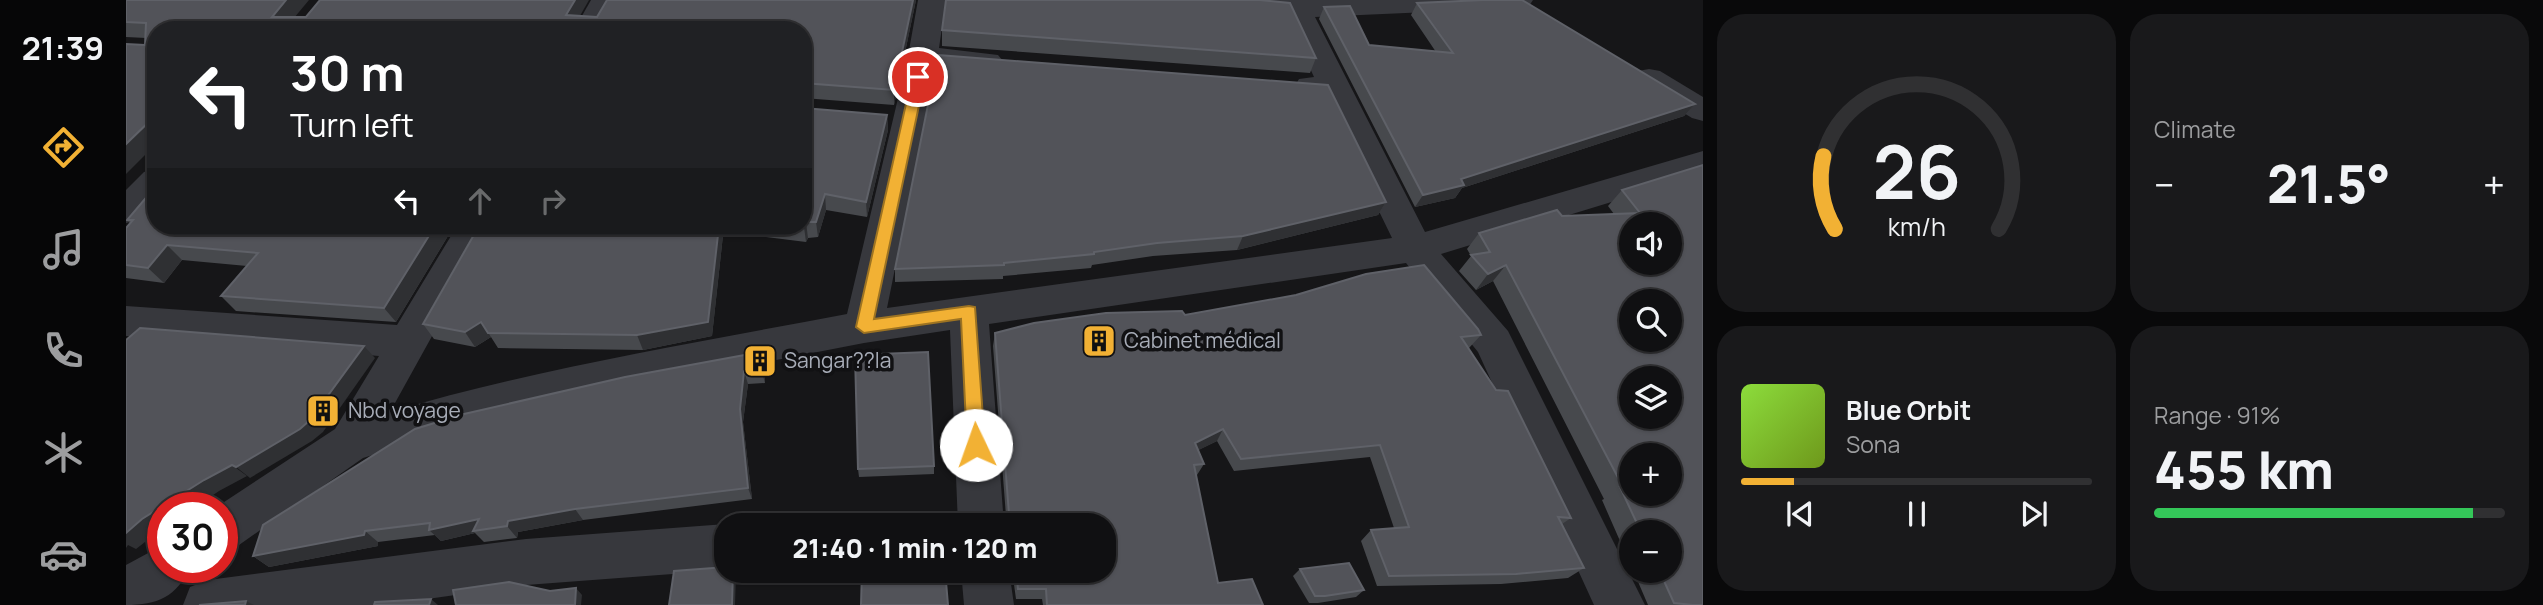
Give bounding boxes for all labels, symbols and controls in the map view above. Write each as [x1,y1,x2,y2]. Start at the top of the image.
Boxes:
text: 21:39 [22,26,104,70]
text: 30 m [290,39,405,106]
pin [888,47,948,107]
icon: left [175,49,266,140]
icon: arrive [899,58,937,96]
text: Turn left [290,103,414,147]
text: Climate [2154,113,2236,145]
text: 26 [1872,121,1961,221]
icon: directions [39,123,88,172]
text: 21.5° [2267,148,2391,219]
text: − [2154,158,2175,210]
text: + [2483,158,2505,210]
icon: left [388,182,426,220]
icon: ahead [461,182,499,220]
icon: right [534,182,572,220]
text: km/h [1887,209,1946,244]
map controls [1619,212,1682,583]
button: sound [1619,212,1682,275]
icon: music [39,225,88,274]
button: search [1619,289,1682,352]
building icon: Cabinet médical [1080,322,1118,360]
icon: phone [39,326,88,375]
place label: Cabinet médical [1124,326,1281,354]
building icon: Sangar??la [741,342,779,380]
place label: Sangar??la [784,346,891,374]
button: layers [1619,366,1682,429]
building icon: Nbd voyage [304,392,342,430]
text: Blue Orbit [1846,392,1971,428]
place label: Nbd voyage [348,396,461,424]
text: Range · 91% [2154,399,2280,431]
position arrow [939,408,1013,482]
icon: climate [39,428,88,477]
text: Sona [1846,428,1900,460]
text: 455 km [2154,434,2334,505]
button: + [1619,443,1682,506]
speed limit sign: 30 [147,492,238,583]
icon: previous [1781,495,1819,533]
icon: pause [1898,495,1936,533]
icon: next [2015,495,2053,533]
button: − [1619,520,1682,583]
icon: car [39,530,88,579]
text: 21:40 · 1 min · 120 m [793,530,1037,566]

